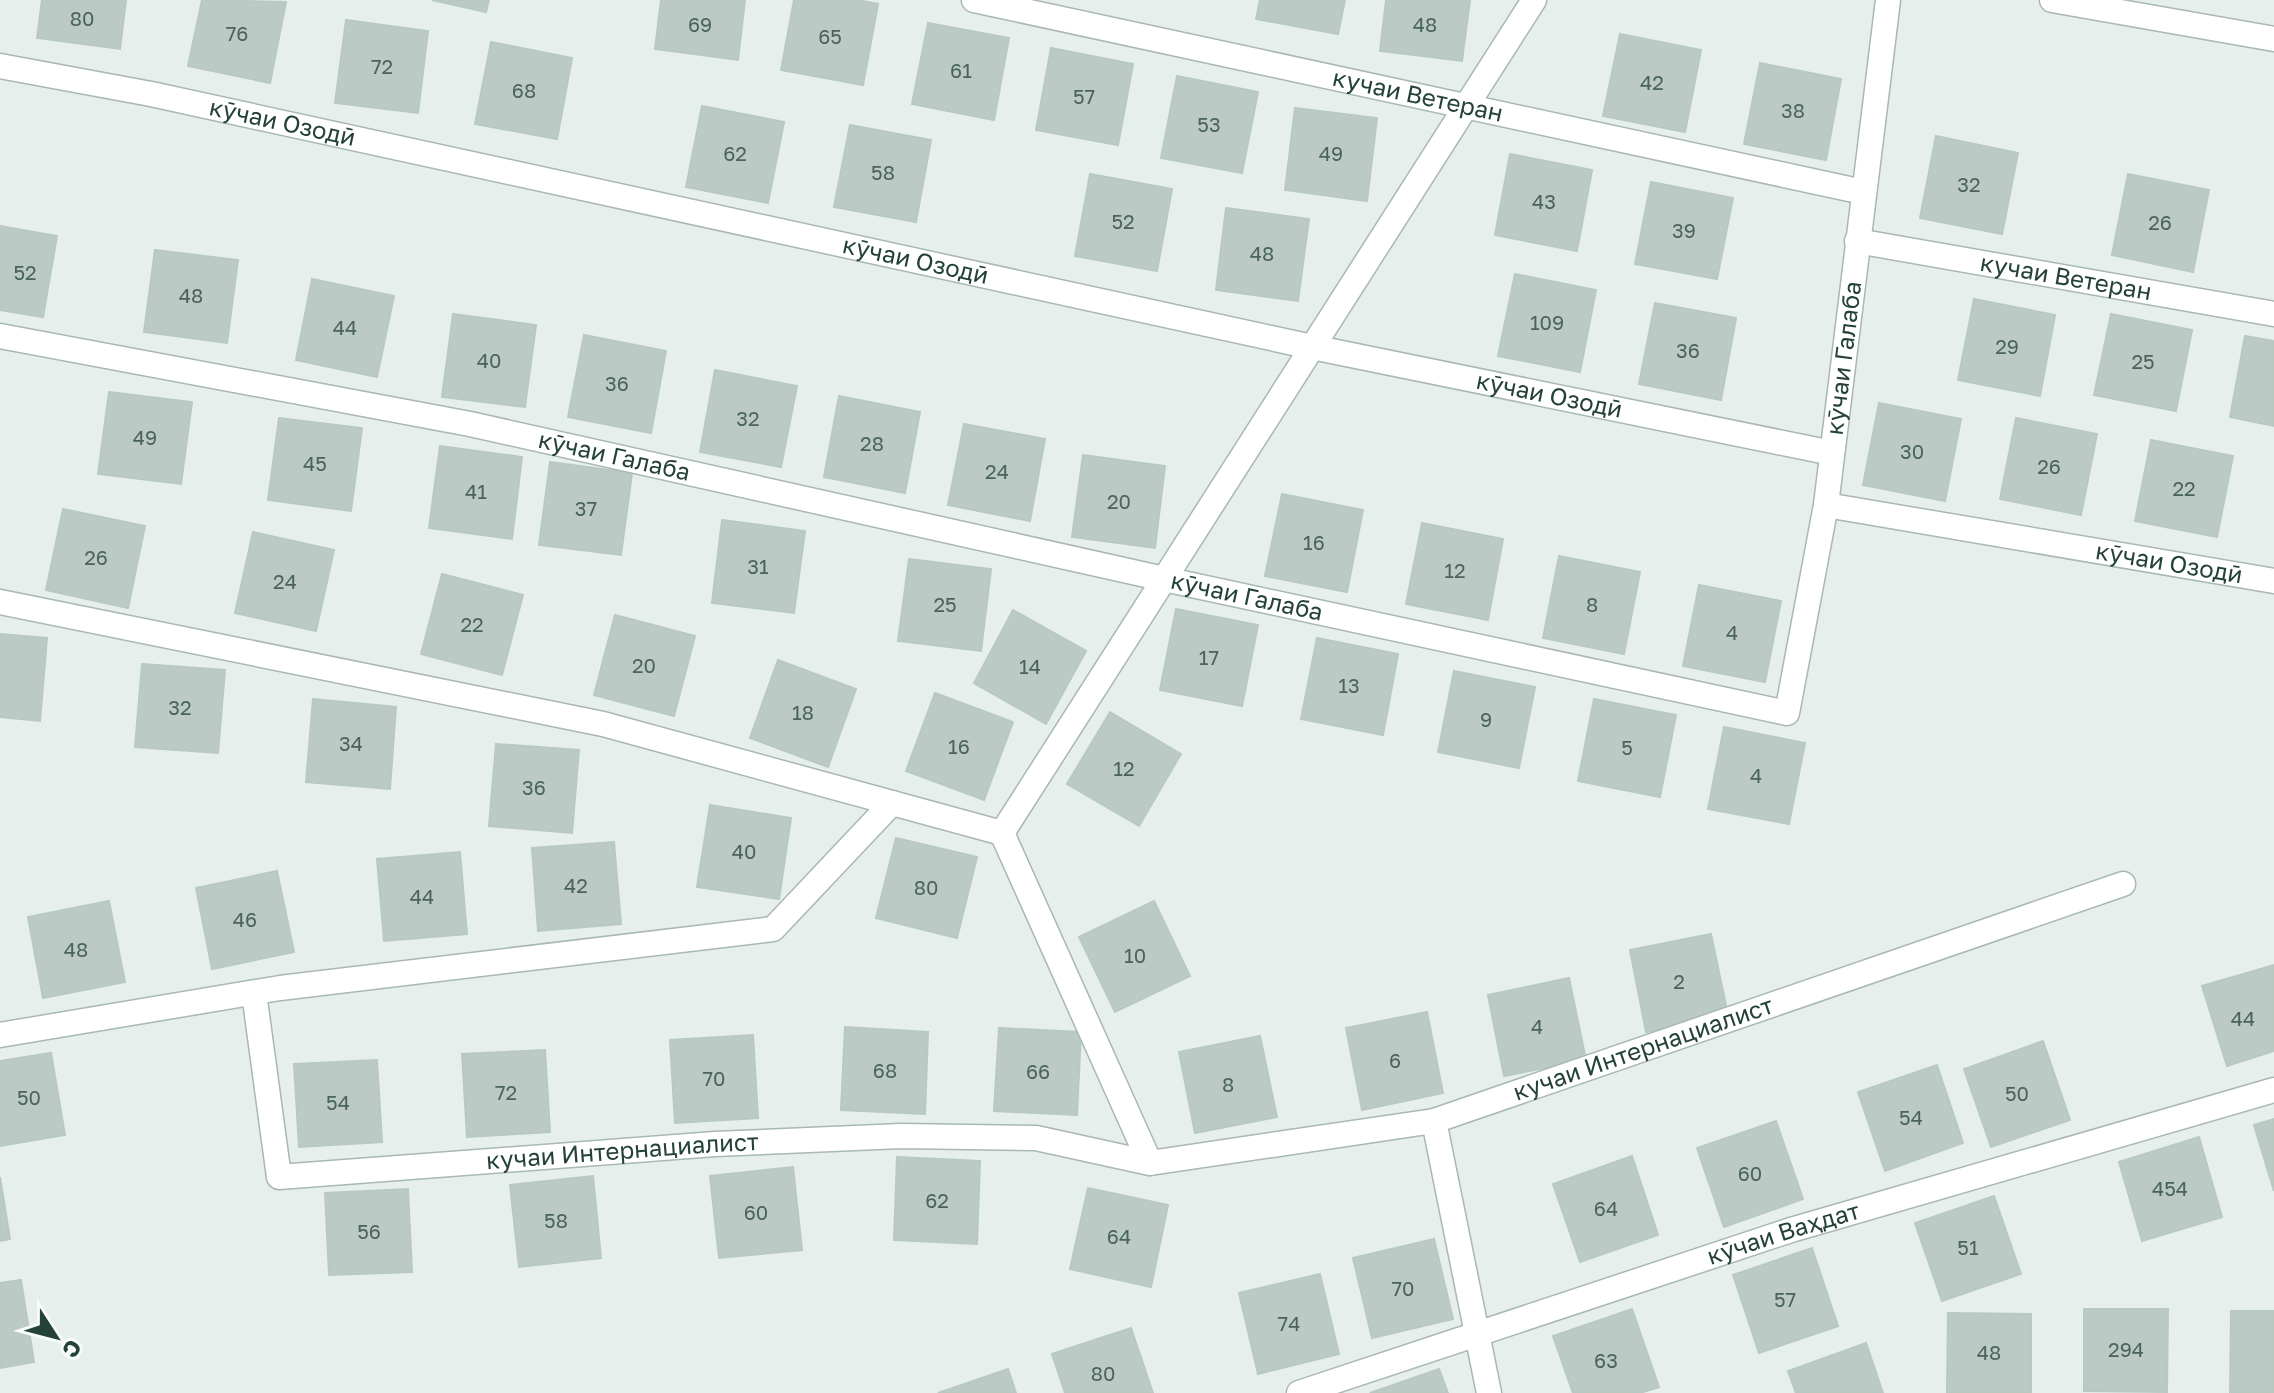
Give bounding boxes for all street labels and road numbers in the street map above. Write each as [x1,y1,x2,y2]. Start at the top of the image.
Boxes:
street label: кучаи Ветеран [1330,62,1506,127]
street label: кӯчаи Озодӣ [207,91,358,151]
street label: кӯчаи Озодӣ [840,229,991,289]
street label: кучаи Ветеран [1978,247,2154,305]
street label: кӯчаи Галаба [1819,279,1866,437]
street label: кӯчаи Озодӣ [1474,365,1625,423]
street label: кӯчаи Галаба [536,424,693,486]
street label: кӯчаи Озодӣ [2094,535,2245,588]
street label: кӯчаи Галаба [1168,565,1326,626]
street label: кучаи Интернациалист [1509,989,1777,1106]
street label: кучаи Интернациалист [485,1126,759,1174]
street label: кӯчаи Ваҳдат [1703,1195,1863,1270]

